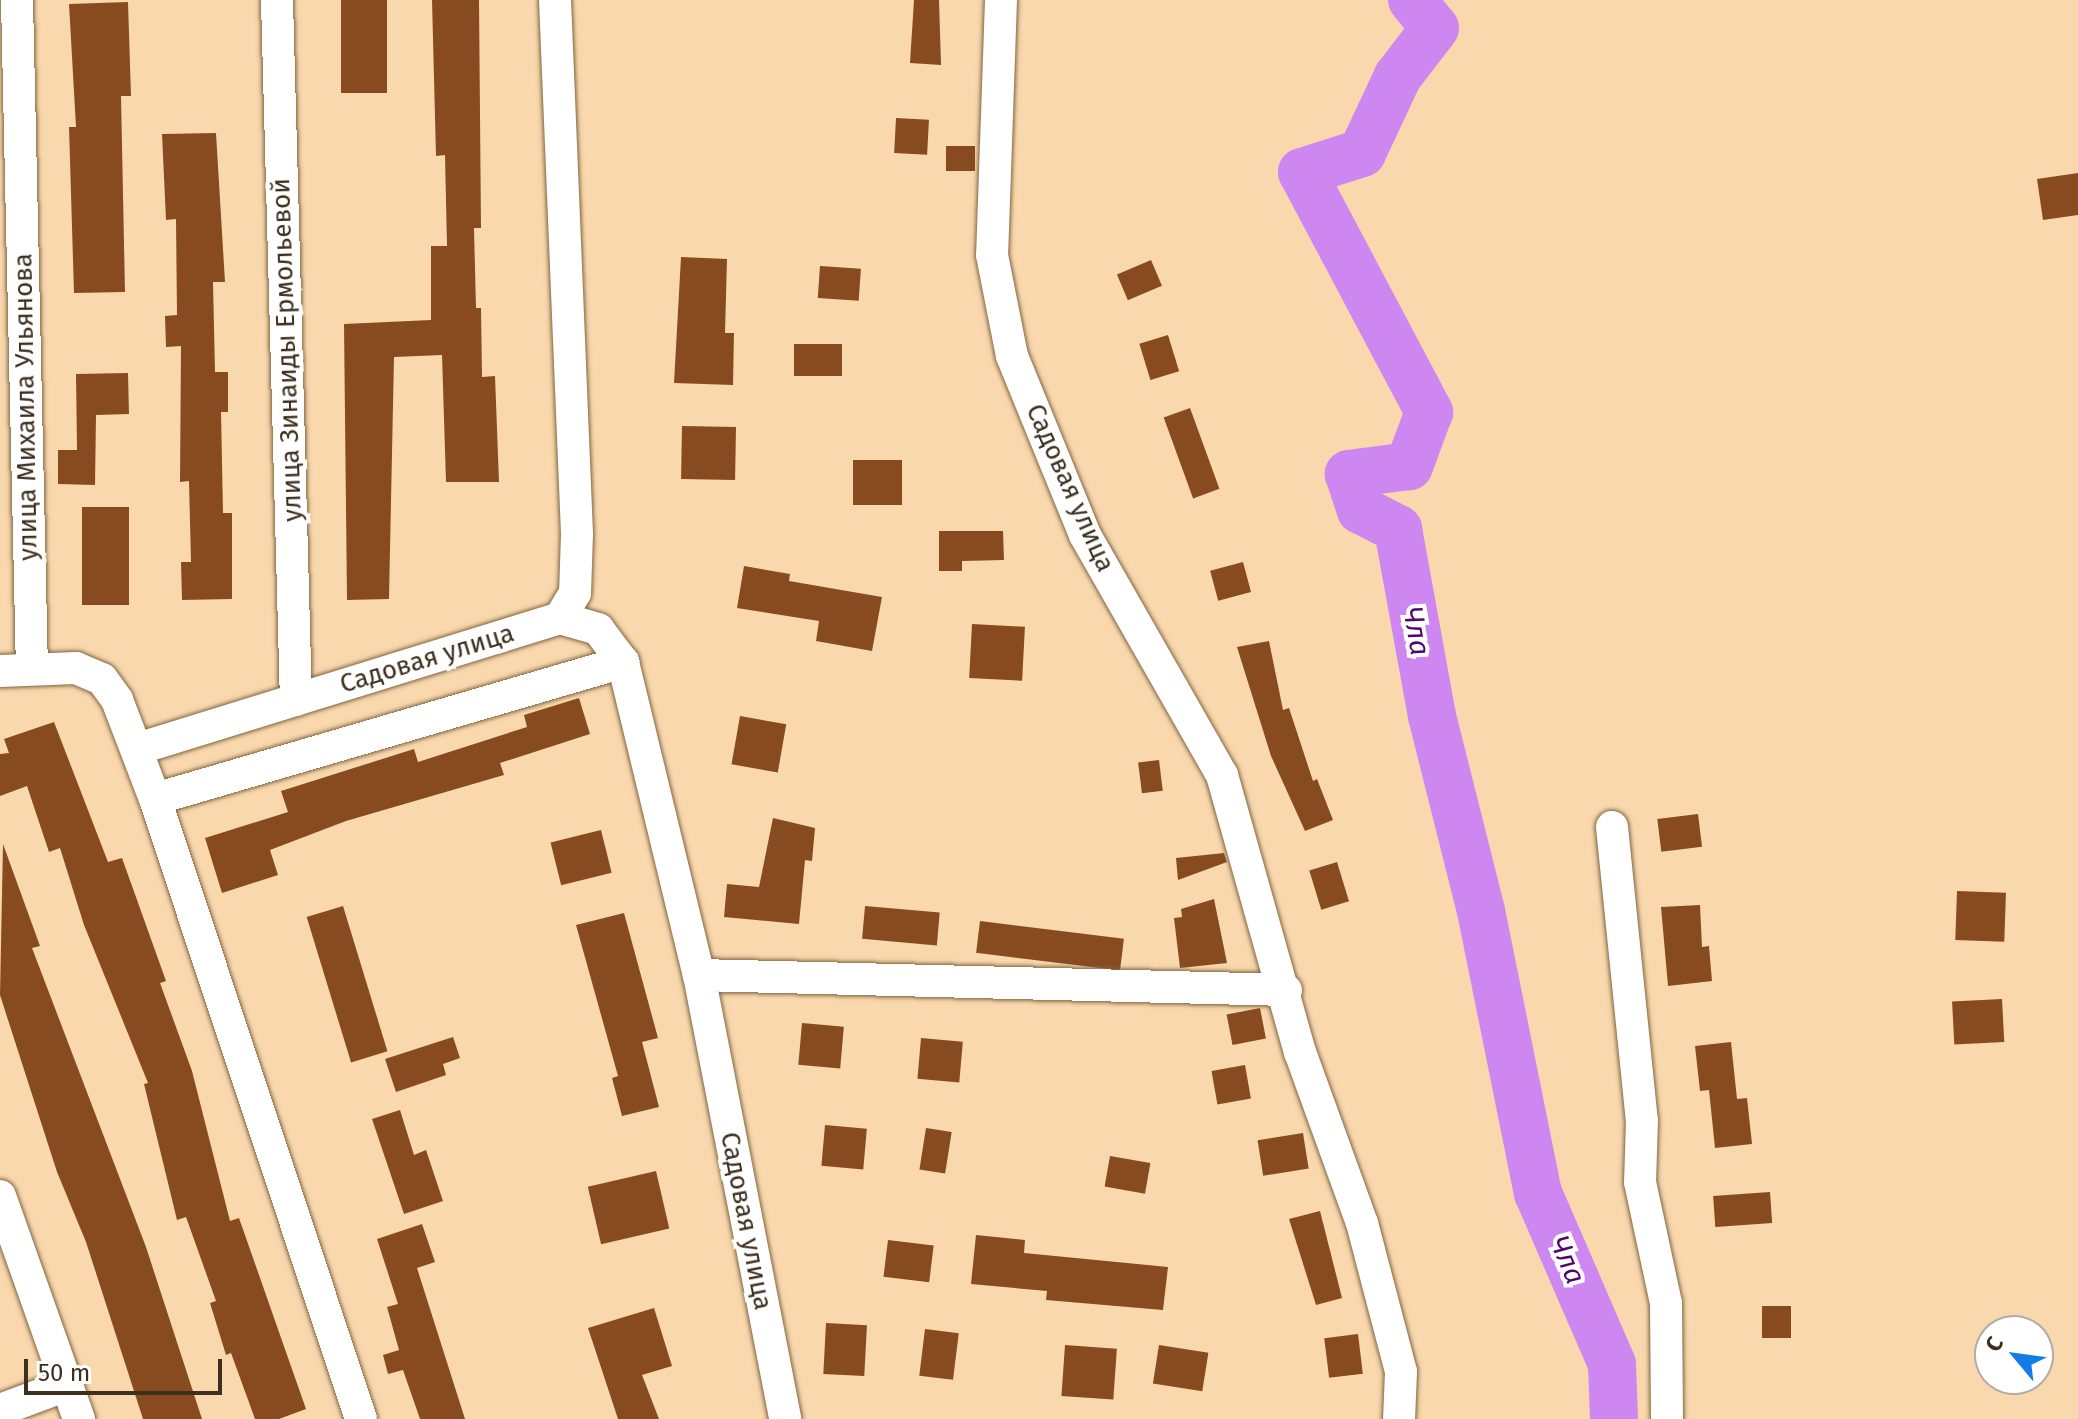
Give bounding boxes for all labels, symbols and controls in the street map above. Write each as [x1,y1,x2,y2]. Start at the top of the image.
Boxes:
street label: улица Зинаиды Ермольевой [265,178,309,522]
street label: улица Михаила Ульянова [8,253,44,561]
street label: Садовая улица [1019,399,1121,577]
water label: Чла [1395,604,1437,658]
street label: Садовая улица [336,618,518,700]
street label: Садовая улица [713,1130,779,1312]
water label: Чла [1542,1231,1592,1289]
north arrow [1974,1315,2054,1395]
text: С [1979,1332,2009,1356]
scale bar [28,1343,226,1393]
text: 50 m [38,1359,90,1387]

